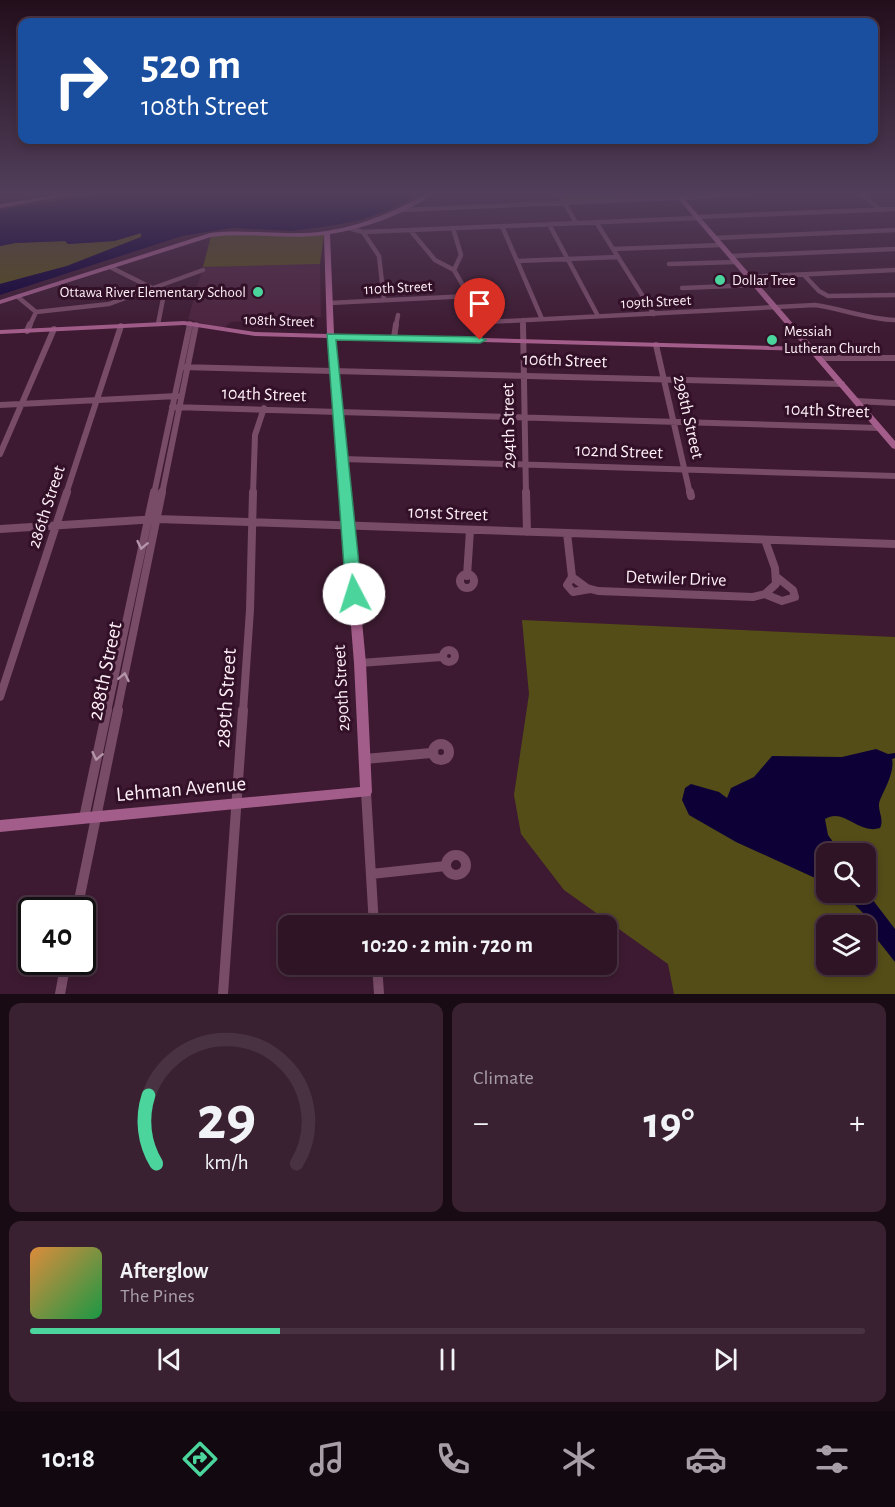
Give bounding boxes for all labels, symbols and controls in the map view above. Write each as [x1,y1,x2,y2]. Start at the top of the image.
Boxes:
icon: right [42,42,120,120]
text: 520 m [141,44,241,86]
text: 108th Street [141,93,268,120]
marker: Dollar Tree [713,273,727,287]
place label: Dollar Tree [732,273,796,288]
pin [454,278,505,340]
street label: 110th Street [363,279,433,297]
place label: Ottawa River Elementary School [60,285,246,300]
marker: Ottawa River Elementary School [251,285,265,299]
icon: arrive [463,287,496,320]
street label: 109th Street [620,293,692,311]
street label: 108th Street [243,312,315,330]
place label: Messiah Lutheran Church [784,324,881,356]
marker: Messiah Lutheran Church [765,333,779,347]
street label: 106th Street [522,351,608,371]
street label: 298th Street [670,373,706,461]
street label: 294th Street [499,383,519,469]
street label: 104th Street [221,385,307,405]
street label: 104th Street [784,401,870,421]
street label: 102nd Street [575,441,663,463]
street label: 286th Street [25,463,69,551]
street label: 101st Street [408,504,488,524]
one-way arrow [137,540,150,550]
position arrow [322,562,386,626]
street label: Detwiler Drive [625,568,727,590]
street label: 288th Street [84,620,126,722]
street label: 290th Street [331,644,353,732]
street label: 289th Street [212,647,240,749]
one-way arrow [117,672,130,682]
one-way arrow [92,751,105,761]
street label: Lehman Avenue [115,773,247,805]
map controls [816,843,876,975]
button: search [816,843,876,903]
speed limit sign: 40 [18,897,96,975]
button: layers [816,915,876,975]
text: 10:20 · 2 min · 720 m [362,934,533,956]
text: Climate [473,1068,534,1088]
text: 29 [196,1088,256,1150]
text: 19° [643,1101,695,1146]
text: − [473,1107,489,1140]
text: + [849,1107,865,1140]
text: km/h [204,1153,248,1174]
text: Afterglow [120,1260,208,1282]
text: The Pines [120,1286,195,1306]
icon: previous [153,1343,186,1376]
icon: pause [431,1343,464,1376]
icon: next [709,1343,742,1376]
icon: directions [179,1438,221,1480]
icon: music [306,1438,348,1480]
icon: phone [432,1438,474,1480]
icon: climate [558,1438,600,1480]
icon: car [685,1438,727,1480]
icon: filters [811,1438,853,1480]
text: 10:18 [42,1445,95,1472]

